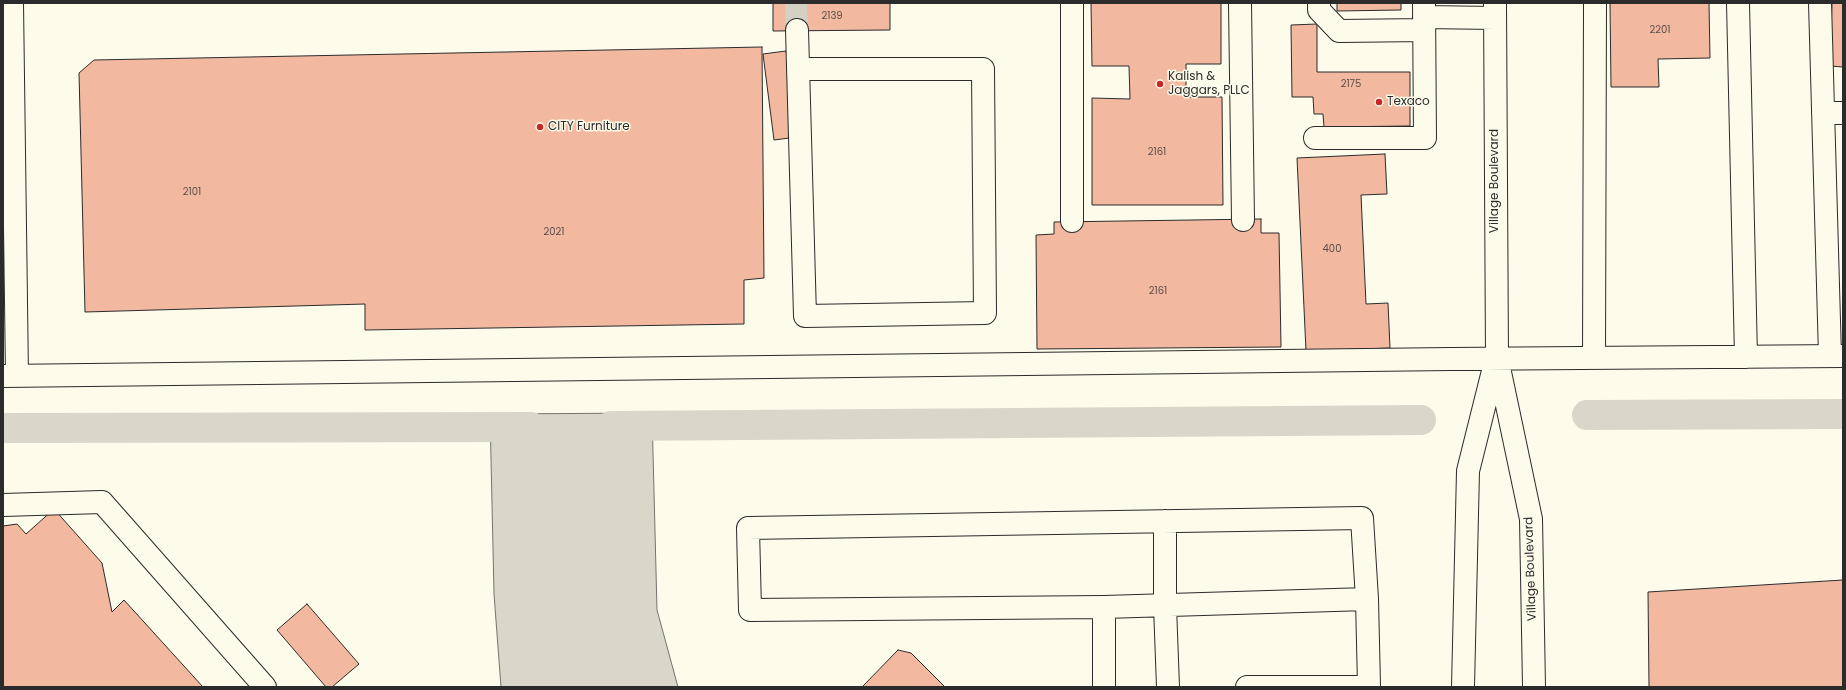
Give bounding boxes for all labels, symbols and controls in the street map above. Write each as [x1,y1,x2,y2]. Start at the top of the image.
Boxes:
house number: 2139 [821,10,843,22]
house number: 2201 [1650,24,1670,36]
place label: Kalish & Jaggars, PLLC [1168,70,1250,98]
house number: 2175 [1341,78,1361,90]
marker: Kalish & Jaggars, PLLC [1155,79,1165,89]
place label: Texaco [1387,95,1430,109]
marker: Texaco [1374,97,1384,107]
place label: CITY Furniture [548,120,630,134]
marker: CITY Furniture [535,122,545,132]
street label: Village Boulevard [1488,129,1502,233]
house number: 2161 [1148,146,1166,158]
house number: 2101 [183,186,201,198]
house number: 2021 [544,226,564,238]
house number: 400 [1323,243,1341,255]
house number: 2161 [1149,285,1167,297]
street label: Village Boulevard [1522,517,1540,621]

